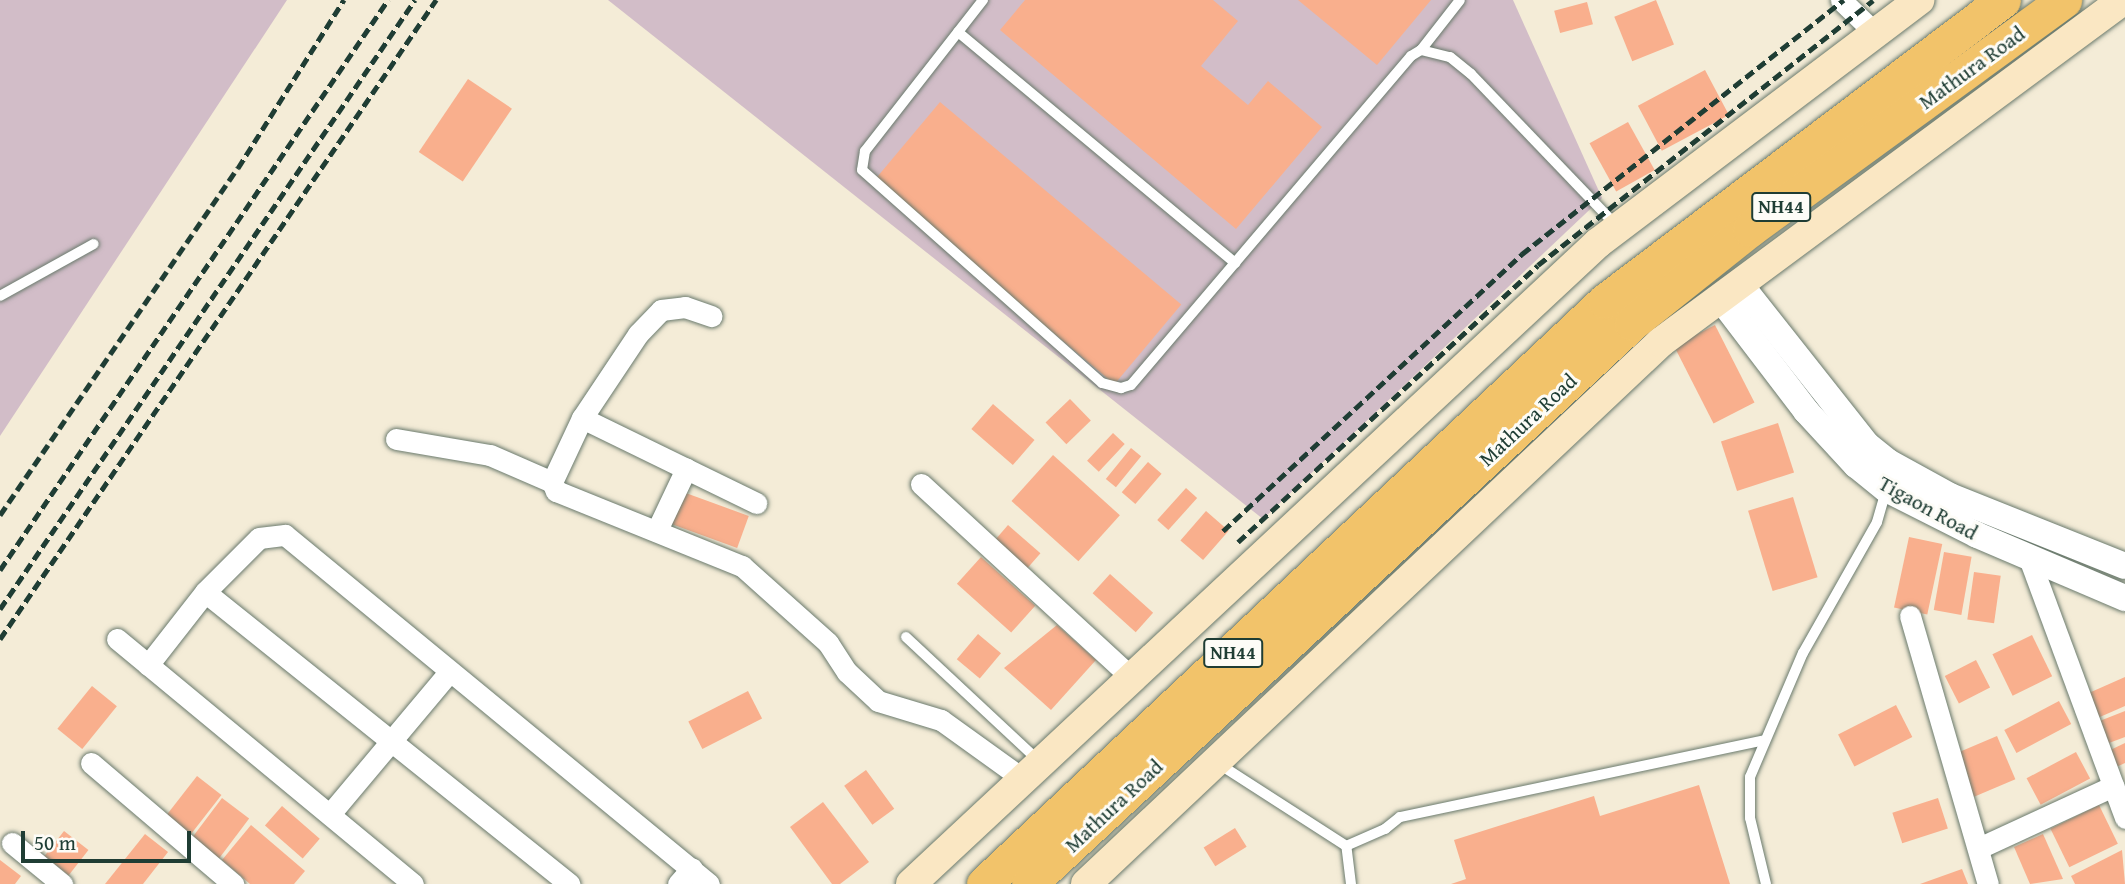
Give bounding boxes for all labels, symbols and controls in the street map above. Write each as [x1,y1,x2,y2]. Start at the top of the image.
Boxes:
street label: Mathura Road [1914,21,2030,115]
road number: NH44 [1750,192,1812,223]
street label: Mathura Road [1474,368,1582,472]
street label: Tigaon Road [1874,471,1982,545]
road number: NH44 [1202,638,1264,668]
street label: Mathura Road [1060,754,1168,858]
scale bar [24,818,194,862]
text: 50 m [34,827,76,858]

